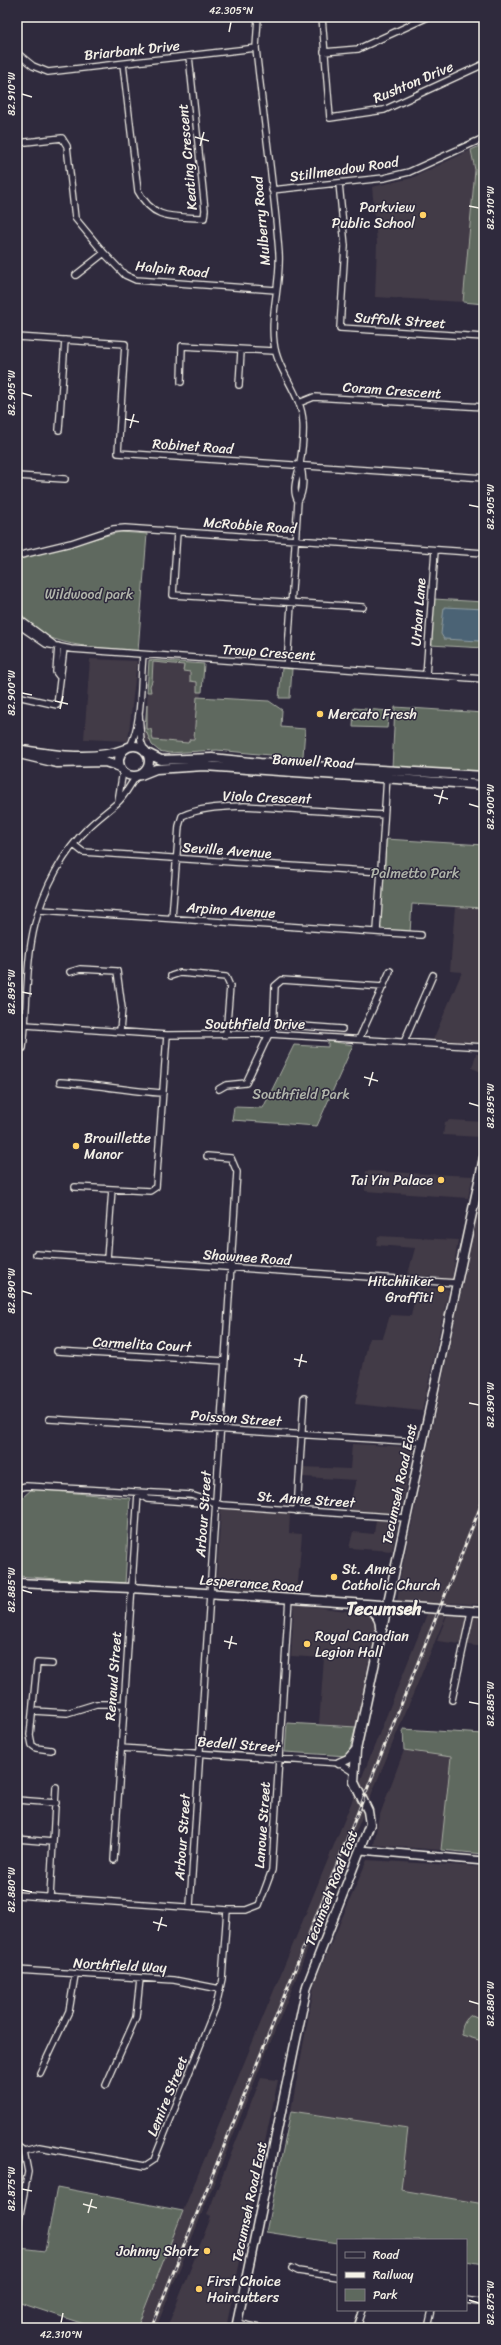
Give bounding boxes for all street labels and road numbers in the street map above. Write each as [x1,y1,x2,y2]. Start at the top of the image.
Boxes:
street label: Briarbank Drive [83,33,181,68]
street label: Rushton Drive [369,54,457,111]
street label: Keating Crescent [170,103,205,211]
street label: Stillmeadow Road [288,149,402,189]
street label: Mulberry Road [245,174,278,267]
street label: Halpin Road [134,253,211,286]
street label: Suffolk Street [353,305,447,336]
street label: Coram Crescent [342,375,442,406]
street label: Robinet Road [152,431,236,462]
street label: McRobbie Road [203,510,299,541]
street label: Urban Lane [404,577,433,647]
street label: Troup Crescent [221,637,316,668]
street label: Banwell Road [272,747,356,776]
street label: Viola Crescent [222,783,313,812]
street label: Seville Avenue [181,835,273,866]
street label: Arpino Avenue [185,895,276,926]
street label: Southfield Drive [205,1012,305,1037]
street label: Shawnee Road [202,1242,293,1273]
street label: Carmelita Court [92,1329,193,1360]
street label: Poisson Street [190,1403,284,1434]
street label: Tecumseh Road East [375,1421,424,1547]
street label: Arbour Street [188,1469,219,1559]
street label: St. Anne Street [256,1484,357,1515]
street label: Lesperance Road [199,1567,305,1600]
street label: Renaud Street [98,1631,129,1722]
street label: Bedell Street [197,1729,283,1760]
street label: Lanoue Street [247,1781,278,1869]
street label: Arbour Street [167,1792,198,1882]
street label: Tecumseh Road East [298,1826,365,1950]
street label: Northfield Way [73,1951,168,1980]
street label: Lemire Street [140,2052,195,2140]
street label: Tecumseh Road East [225,2139,274,2265]

